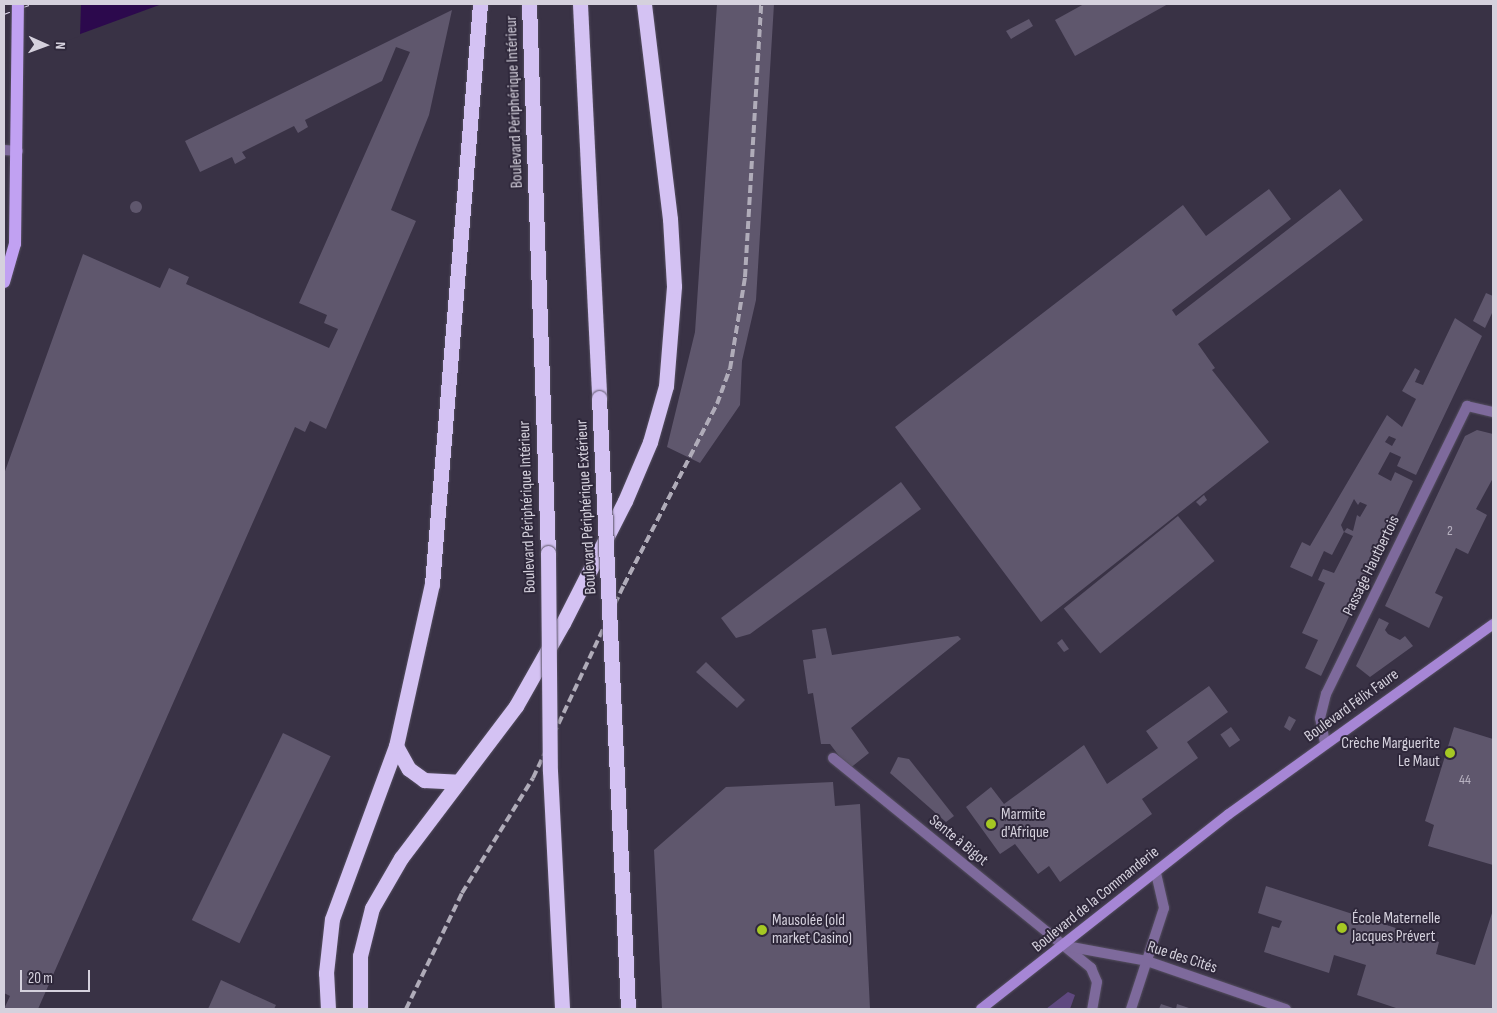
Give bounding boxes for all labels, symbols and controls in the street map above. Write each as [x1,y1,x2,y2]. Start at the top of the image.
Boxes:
street label: Boulevard Périphérique Intérieur [502,15,528,189]
north arrow [20,20,70,70]
text: N [52,41,69,50]
street label: Boulevard Périphérique Extérieur [573,419,601,595]
street label: Boulevard Périphérique Intérieur [515,420,541,594]
street label: Passage Hautbertois [1339,513,1405,619]
house number: 2 [1447,523,1453,539]
street label: Boulevard Félix Faure [1301,665,1403,747]
place label: Crèche Marguerite Le Maut [1341,734,1440,772]
marker: Crèche Marguerite Le Maut [1444,747,1456,759]
house number: 44 [1459,772,1471,788]
place label: Marmite d'Afrique [1001,805,1049,843]
street label: Sente à Bigot [925,811,991,871]
marker: Marmite d'Afrique [985,818,997,830]
street label: Boulevard de la Commanderie [1029,843,1163,957]
place label: École Maternelle Jacques Prévert [1352,909,1441,947]
place label: Mausolée (old market Casino) [772,911,852,949]
marker: École Maternelle Jacques Prévert [1336,922,1348,934]
marker: Mausolée (old market Casino) [756,924,768,936]
street label: Rue des Cités [1145,938,1219,978]
scale bar [22,960,92,992]
text: 20 m [28,969,53,988]

